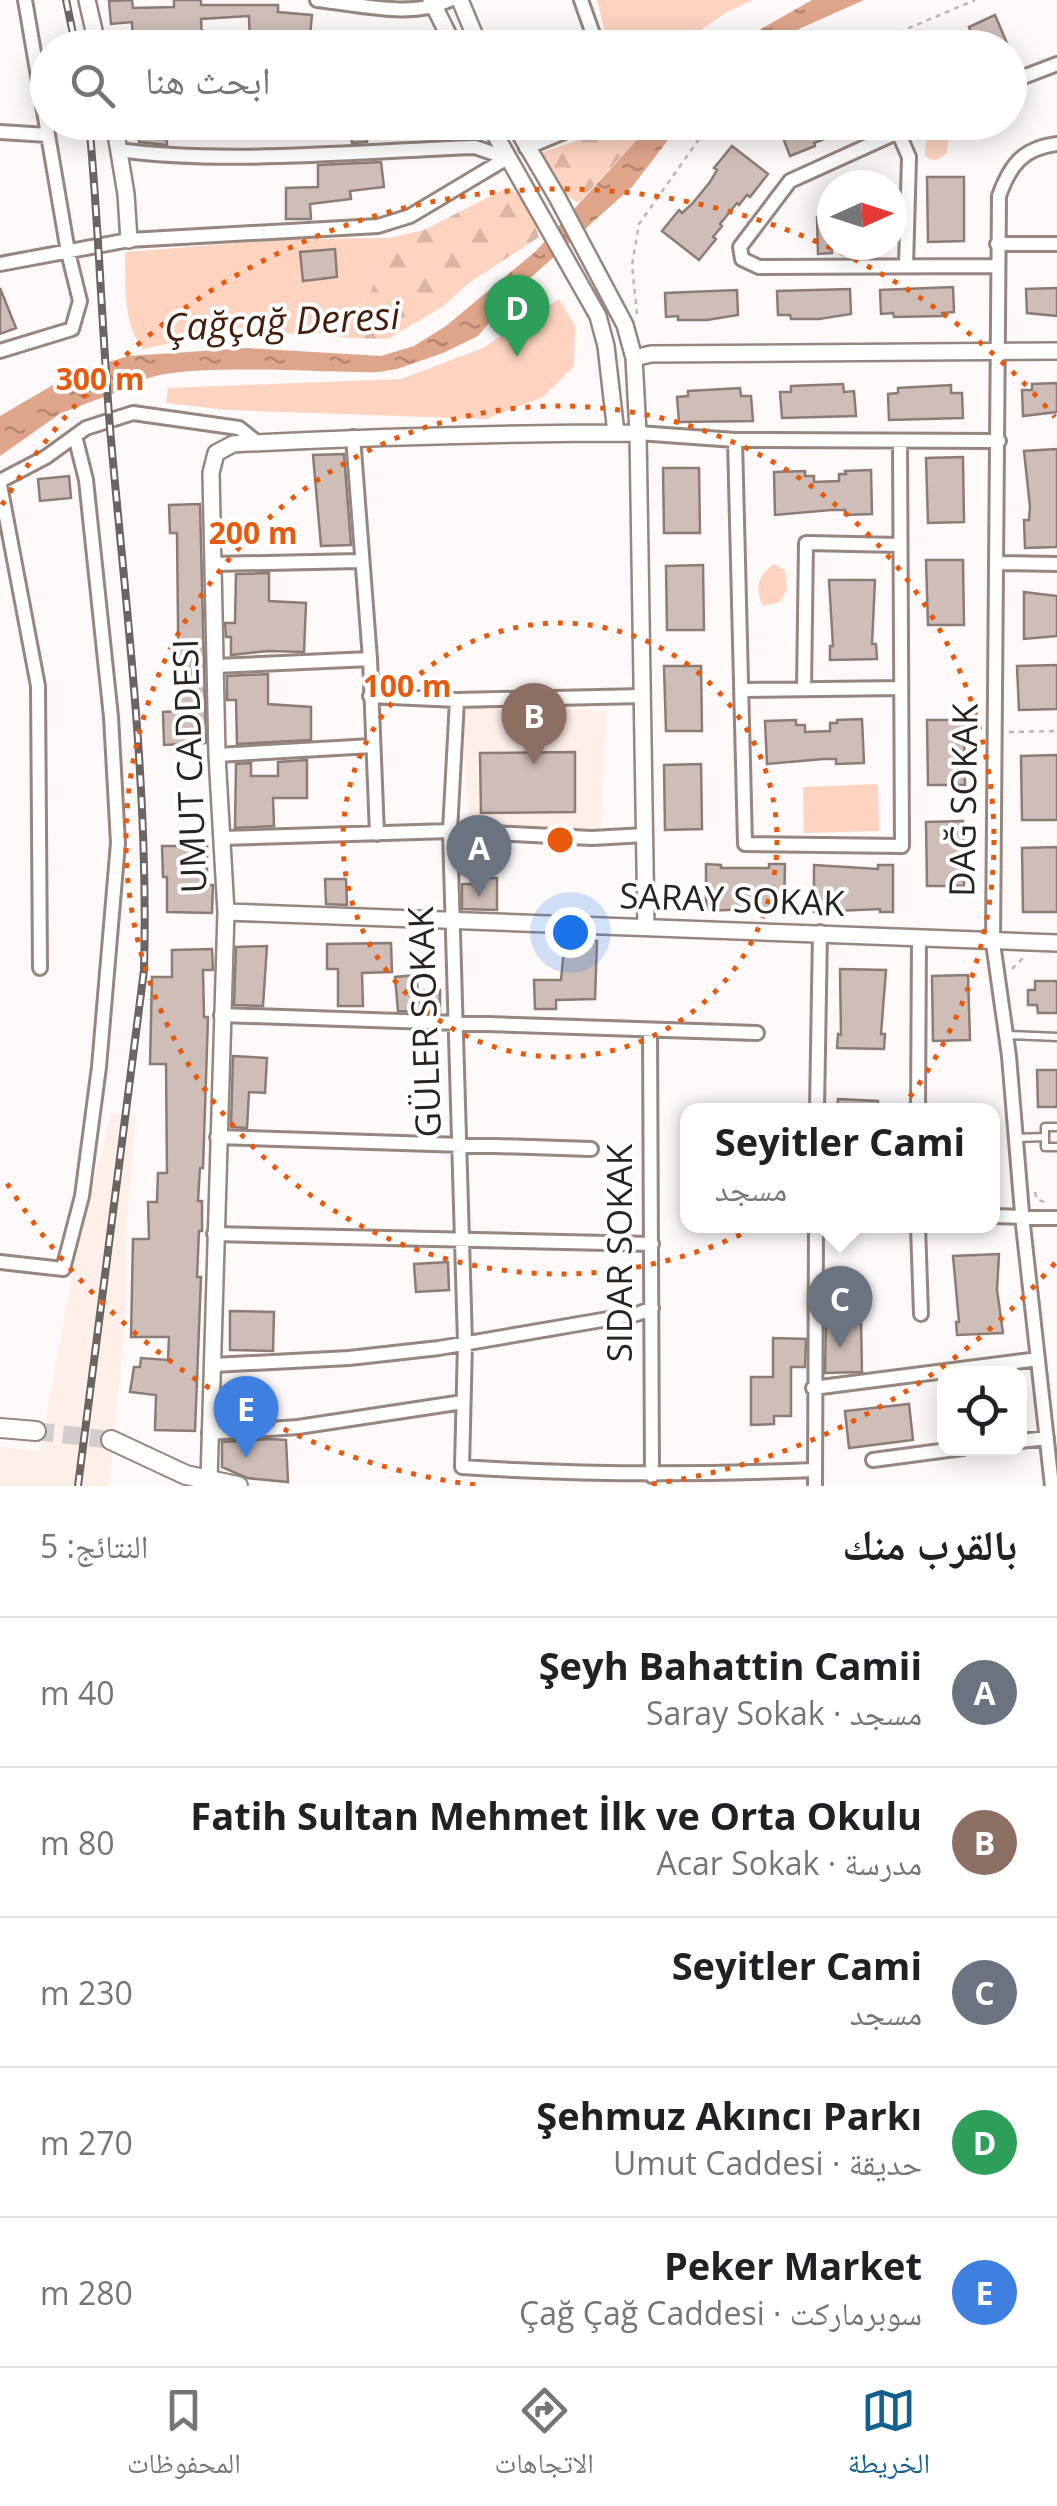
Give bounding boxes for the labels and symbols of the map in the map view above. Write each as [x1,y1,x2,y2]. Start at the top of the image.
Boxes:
north arrow [817,170,907,260]
pin: D [484,274,550,357]
water label: Çağçağ Deresi [163,288,403,352]
text: 300 m [56,358,144,399]
text: 200 m [209,512,297,553]
street label: UMUT CADDESI [161,638,216,894]
text: 100 m [363,665,451,706]
pin: B [502,682,566,765]
street label: DAĞ SOKAK [937,702,988,897]
pin: A [446,814,512,897]
centre of rings [542,822,578,858]
street label: SARAY SOKAK [619,871,846,926]
street label: GÜLER SOKAK [396,905,451,1138]
your location [545,907,596,958]
street label: SIDAR SOKAK [595,1143,642,1362]
pin: C [808,1266,872,1348]
pin: E [214,1376,278,1458]

